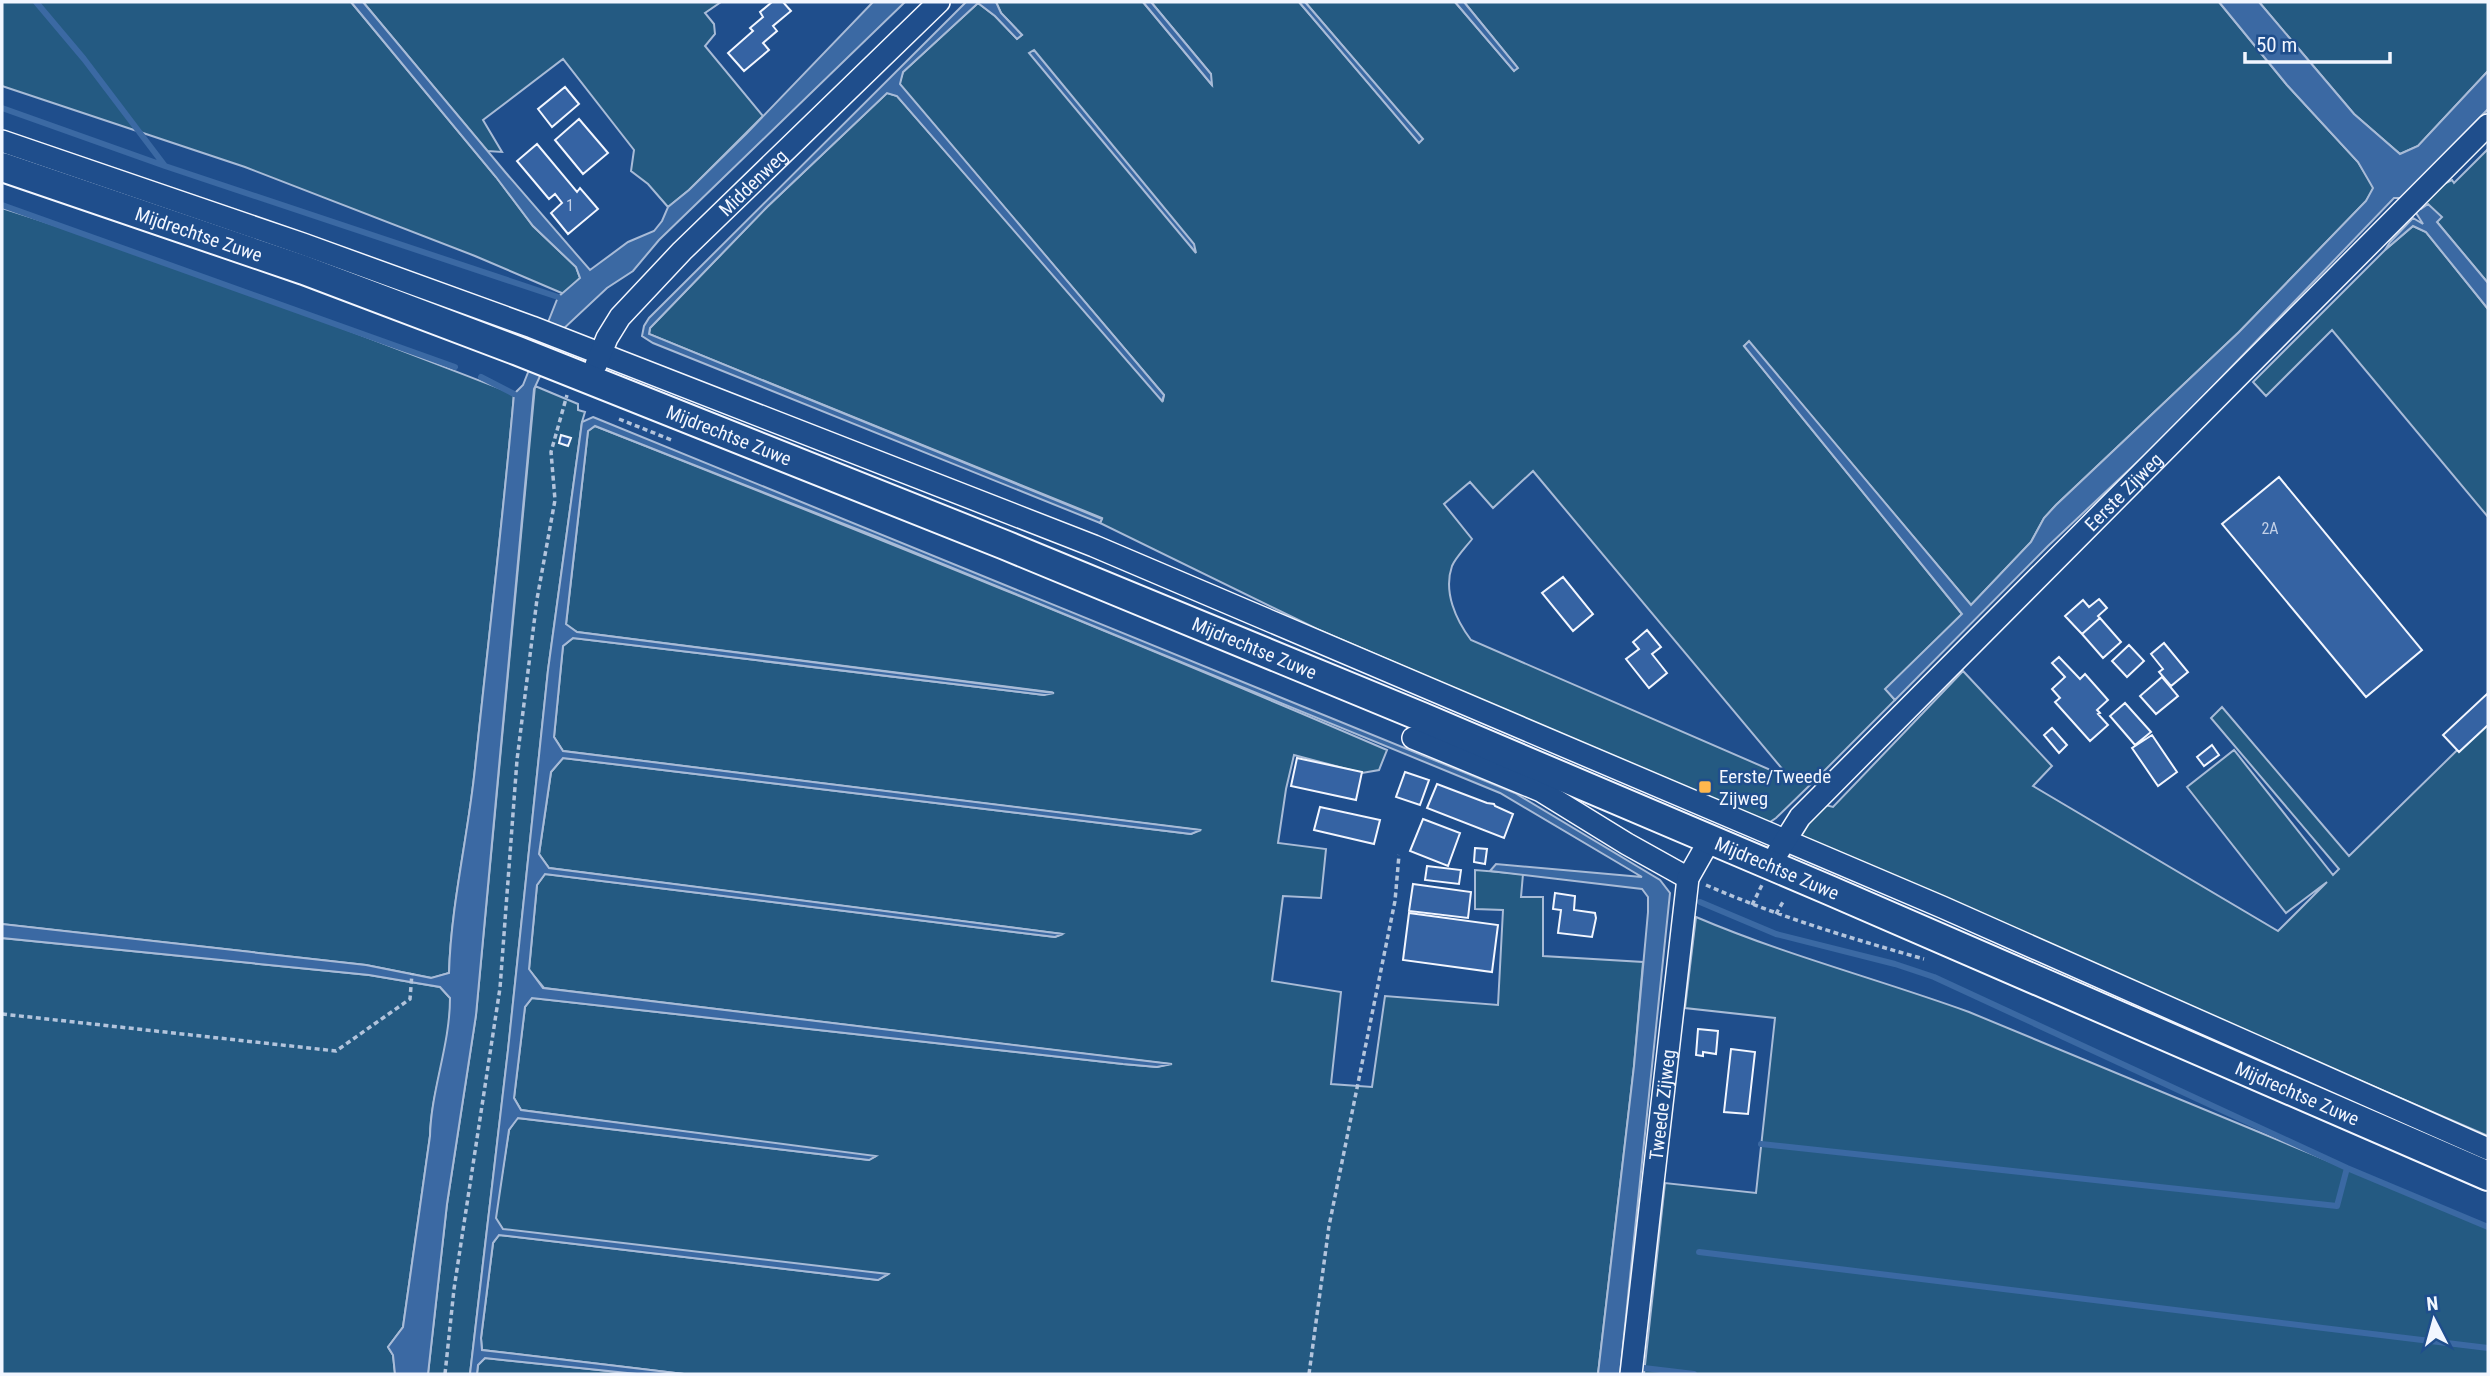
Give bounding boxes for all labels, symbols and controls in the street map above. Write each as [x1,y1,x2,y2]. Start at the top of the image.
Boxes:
scale bar [2245,21,2390,65]
text: 50 m [2256,33,2297,57]
street label: Middenweg [714,144,792,221]
house number: 1 [566,196,574,215]
street label: Mijdrechtse Zuwe [132,202,265,267]
street label: Mijdrechtse Zuwe [663,400,795,471]
street label: Eerste Zijweg [2080,448,2167,536]
house number: 2A [2261,519,2279,538]
street label: Mijdrechtse Zuwe [1189,612,1320,684]
place label: Eerste/Tweede Zijweg [1719,765,1831,810]
marker: Eerste/Tweede Zijweg [1697,779,1713,795]
street label: Mijdrechtse Zuwe [1711,832,1843,905]
street label: Tweede Zijweg [1645,1048,1680,1162]
street label: Mijdrechtse Zuwe [2232,1057,2363,1131]
north arrow [2399,1285,2469,1355]
text: N [2425,1292,2439,1316]

